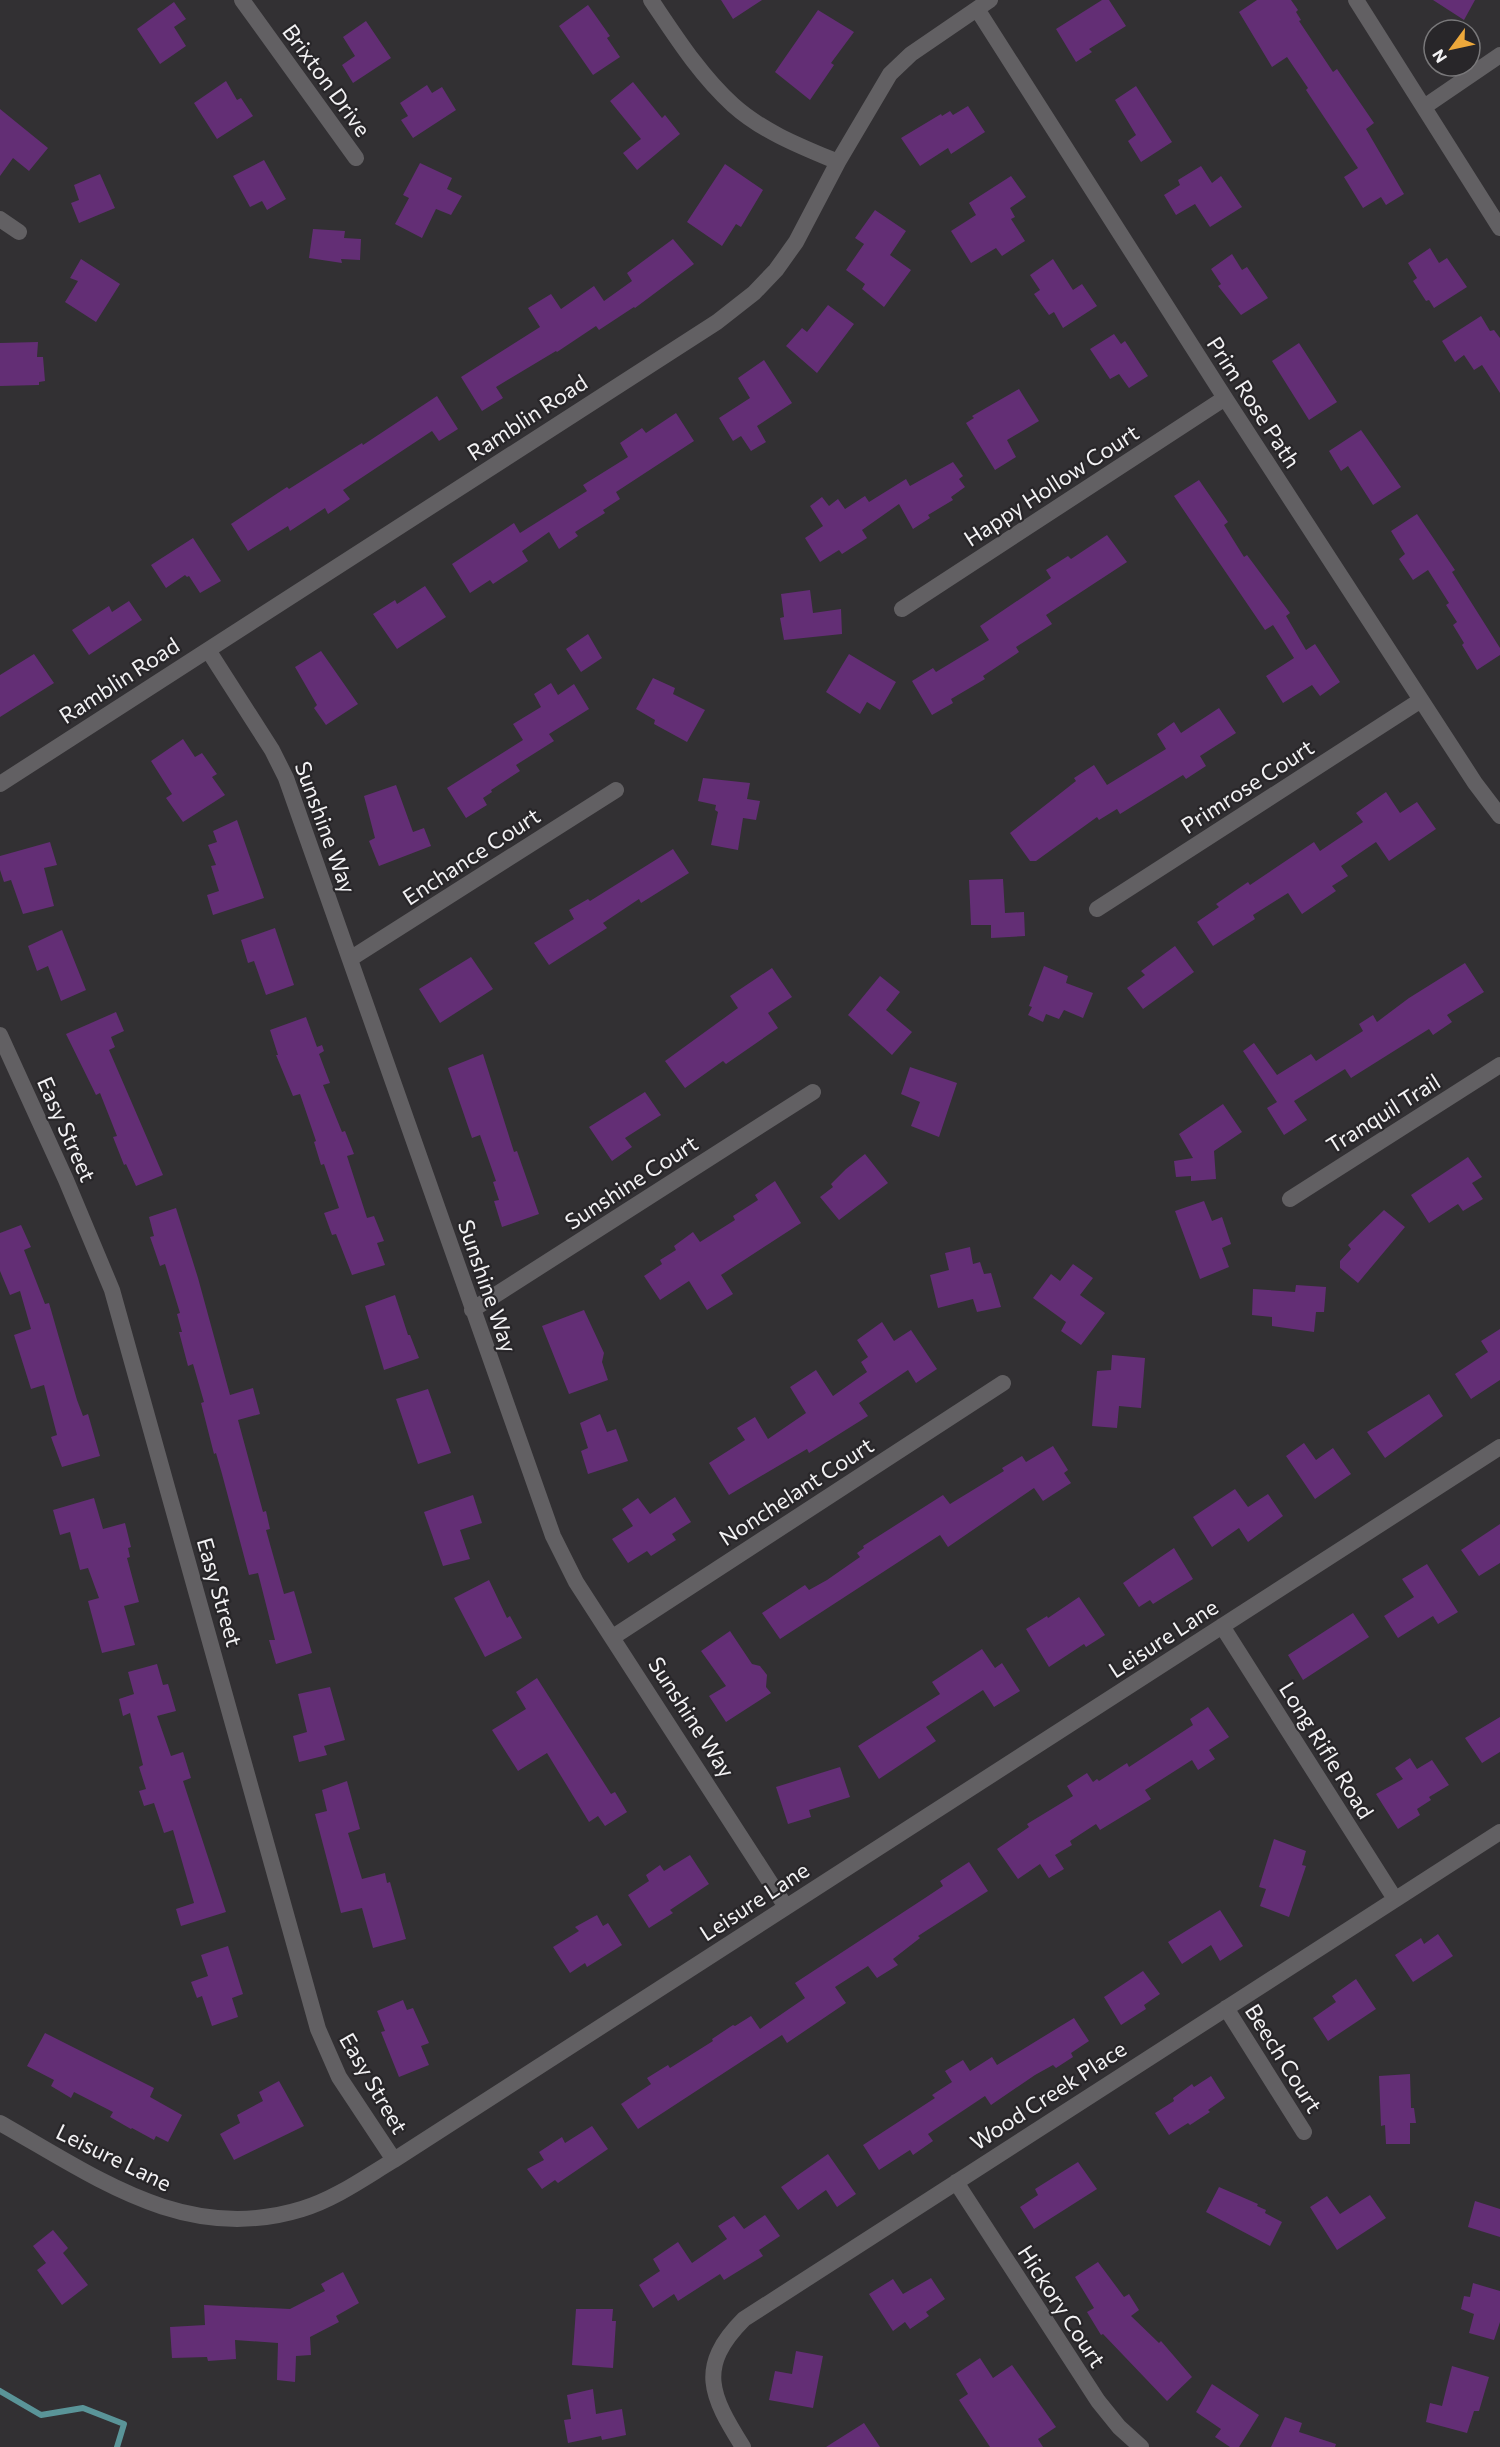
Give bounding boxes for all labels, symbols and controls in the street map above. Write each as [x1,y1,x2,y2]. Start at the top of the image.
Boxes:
north arrow [1422,18,1482,78]
street label: Brixton Drive [277,19,377,141]
text: N [1428,46,1450,67]
street label: Prim Rose Path [1201,331,1307,473]
street label: Ramblin Road [462,368,592,466]
street label: Happy Hollow Court [959,418,1143,552]
street label: Ramblin Road [54,631,184,729]
street label: Primrose Court [1176,733,1318,839]
street label: Sunshine Way [290,757,362,897]
street label: Enchance Court [397,802,545,910]
street label: Tranquil Trail [1321,1067,1445,1159]
street label: Easy Street [32,1072,102,1186]
street label: Sunshine Court [560,1129,702,1235]
street label: Sunshine Way [453,1216,523,1356]
street label: Nonchelant Court [714,1431,878,1551]
street label: Easy Street [192,1534,248,1650]
street label: Leisure Lane [1103,1593,1223,1683]
street label: Sunshine Way [643,1652,741,1782]
street label: Long Rifle Road [1274,1677,1380,1823]
street label: Leisure Lane [694,1856,814,1946]
street label: Beech Court [1240,1999,1328,2117]
street label: Easy Street [334,2028,414,2138]
street label: Wood Creek Place [965,2035,1131,2155]
street label: Leisure Lane [52,2118,176,2196]
street label: Hickory Court [1012,2240,1112,2372]

